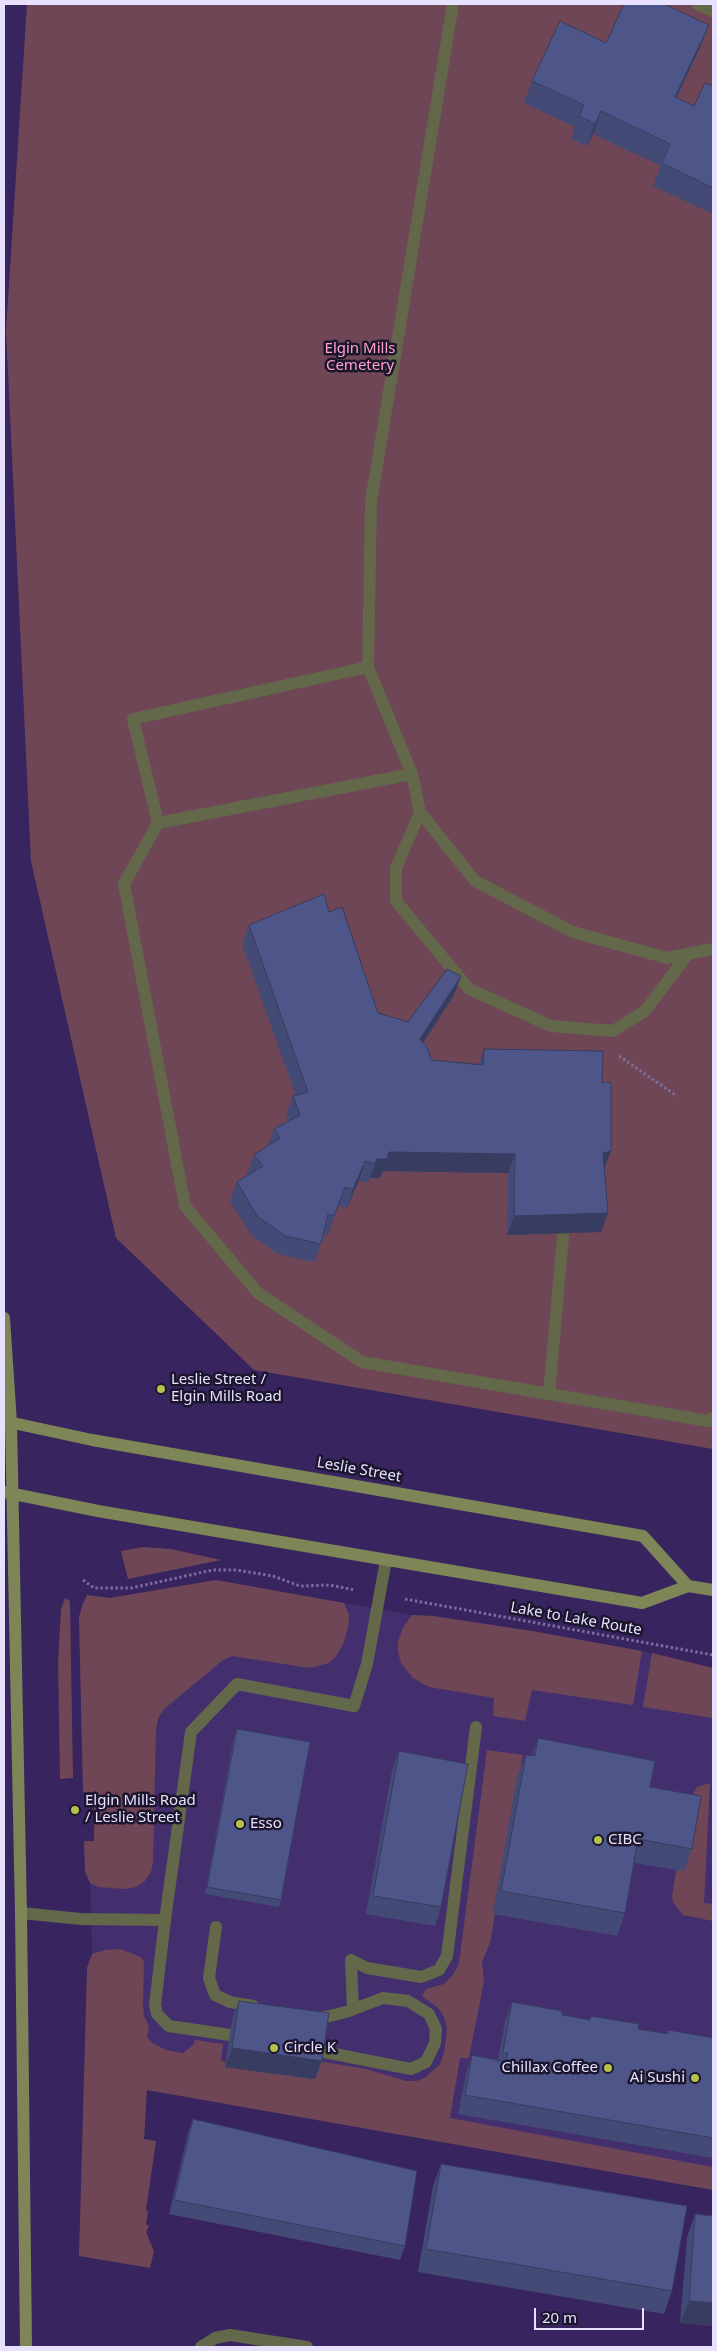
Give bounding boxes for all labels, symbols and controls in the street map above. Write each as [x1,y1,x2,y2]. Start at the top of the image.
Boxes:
park label: Elgin Mills Cemetery [325,340,395,375]
place label: Leslie Street / Elgin Mills Road [171,1371,282,1406]
marker: Leslie Street / Elgin Mills Road [155,1383,167,1395]
street label: Leslie Street [315,1454,403,1486]
street label: Lake to Lake Route [509,1599,643,1639]
place label: Elgin Mills Road / Leslie Street [85,1792,196,1827]
marker: Elgin Mills Road / Leslie Street [69,1804,81,1816]
place label: Esso [250,1815,282,1833]
marker: Esso [234,1818,246,1830]
place label: CIBC [608,1831,642,1849]
marker: CIBC [592,1834,604,1846]
place label: Circle K [284,2039,336,2057]
marker: Circle K [268,2042,280,2054]
place label: Chillax Coffee [502,2059,598,2077]
marker: Chillax Coffee [602,2062,614,2074]
place label: Ai Sushi [630,2069,685,2087]
marker: Ai Sushi [689,2072,701,2084]
scale bar [537,2298,647,2330]
text: 20 m [542,2307,577,2327]

